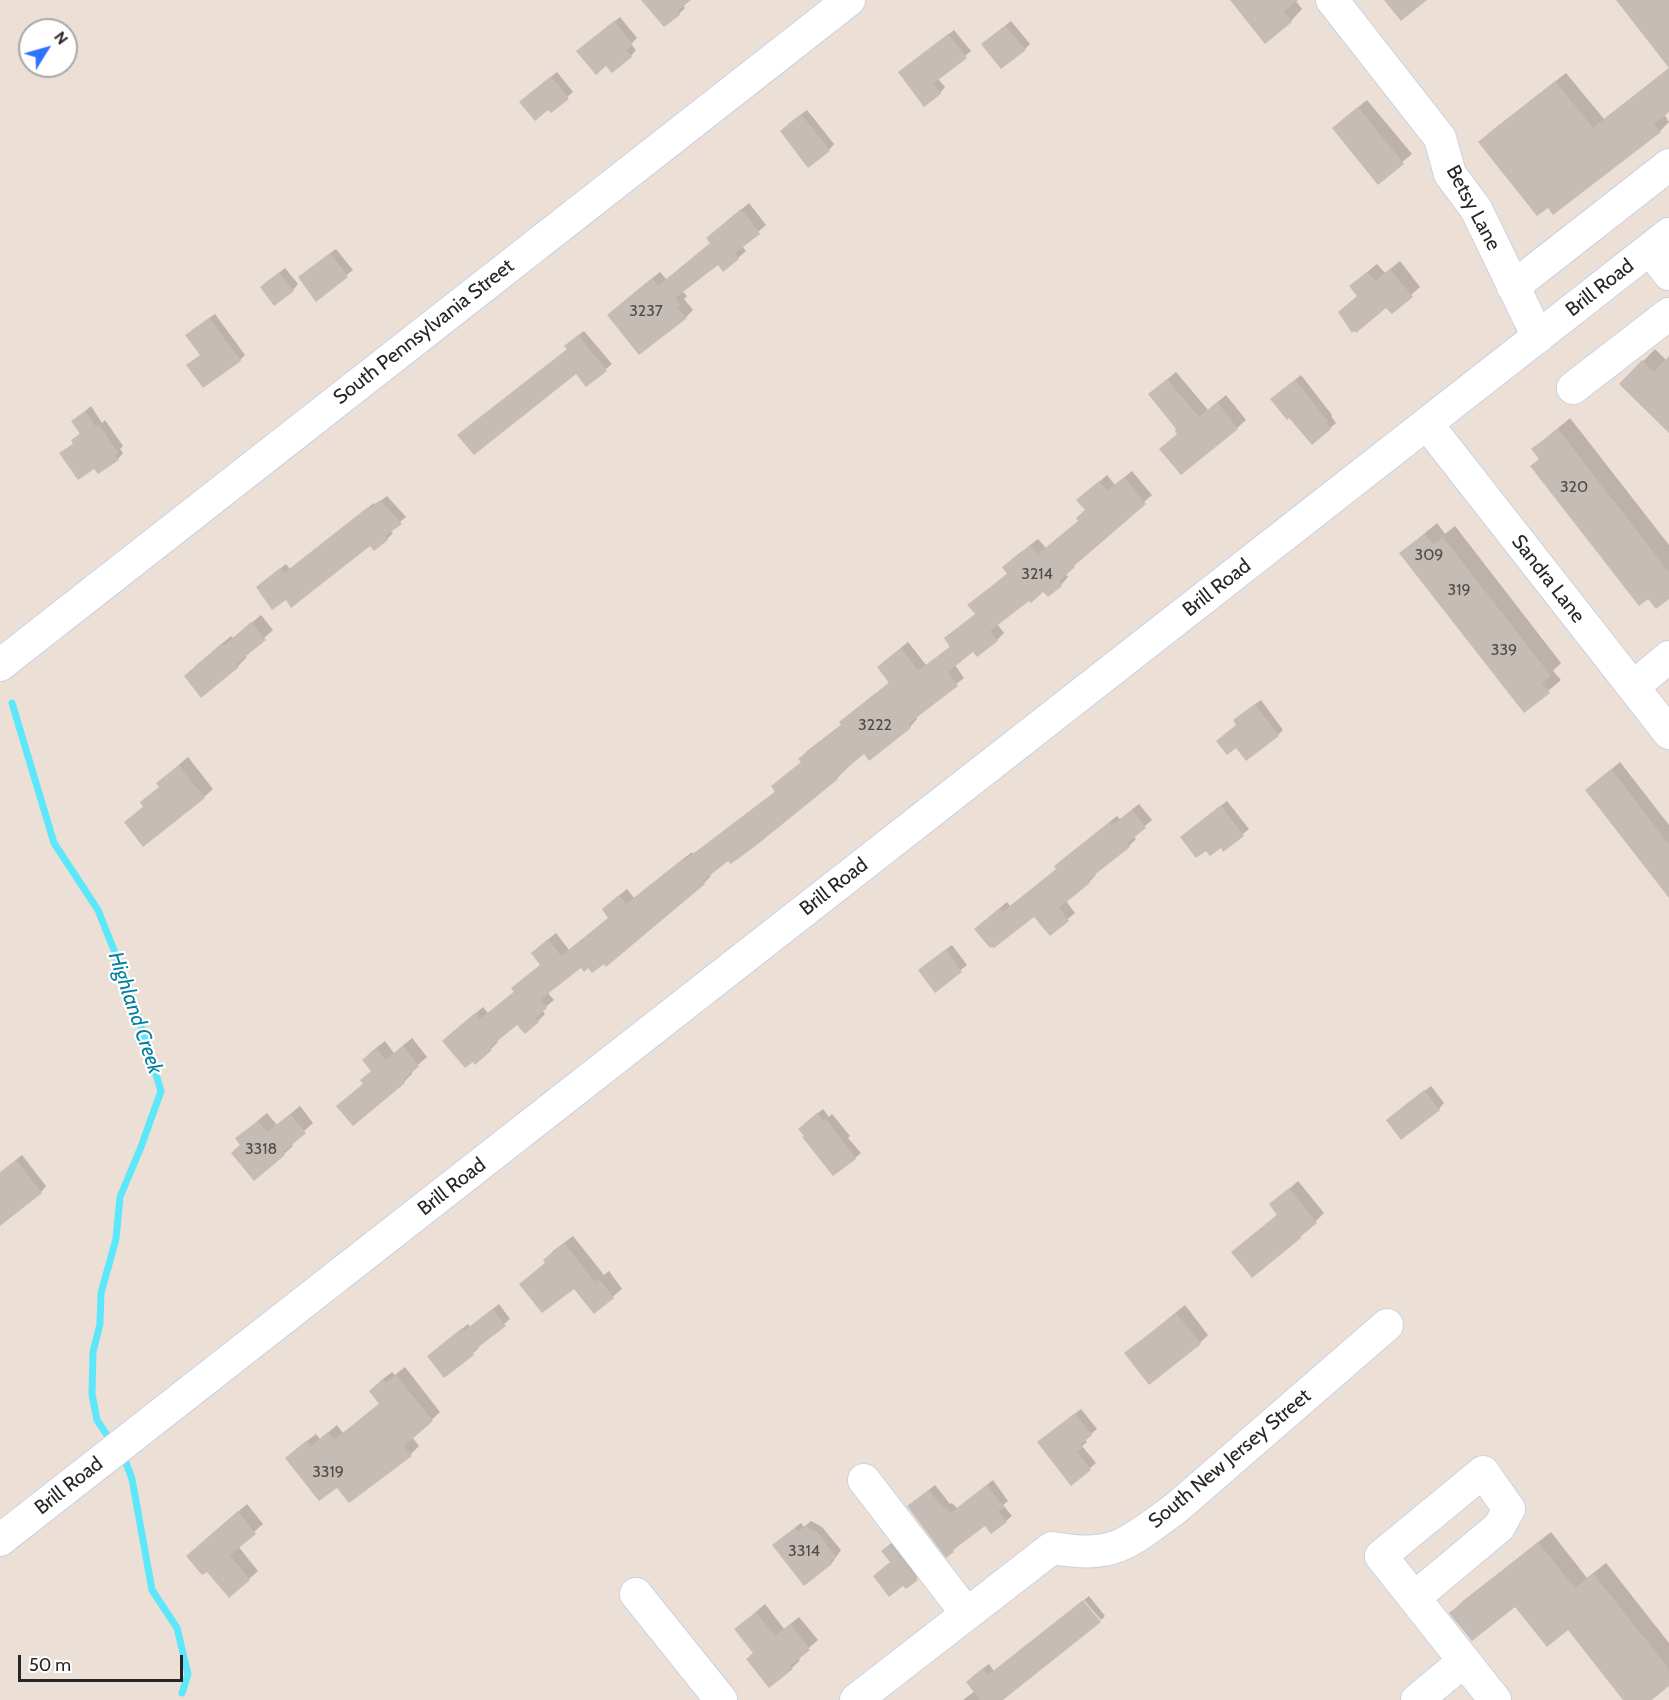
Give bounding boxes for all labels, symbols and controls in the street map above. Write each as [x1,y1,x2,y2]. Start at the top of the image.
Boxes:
north arrow [18,18,78,78]
text: N [50,28,72,48]
street label: Betsy Lane [1441,161,1505,255]
street label: South Pennsylvania Street [329,254,519,410]
street label: Brill Road [1561,254,1639,322]
house number: 3237 [629,301,663,321]
house number: 320 [1560,477,1588,497]
street label: Sandra Lane [1506,530,1590,628]
house number: 309 [1415,545,1443,565]
street label: Brill Road [1178,554,1256,622]
house number: 3214 [1021,564,1053,584]
house number: 319 [1448,580,1470,600]
house number: 339 [1491,640,1517,660]
house number: 3222 [858,715,892,735]
street label: Brill Road [795,853,873,921]
water label: Highland Creek [102,949,168,1077]
house number: 3318 [245,1139,277,1159]
street label: Brill Road [413,1153,491,1221]
street label: South New Jersey Street [1144,1384,1316,1534]
street label: Brill Road [30,1452,108,1520]
house number: 3319 [312,1462,344,1482]
house number: 3314 [788,1541,820,1561]
scale bar [21,1643,186,1681]
text: 50 m [29,1654,71,1676]

